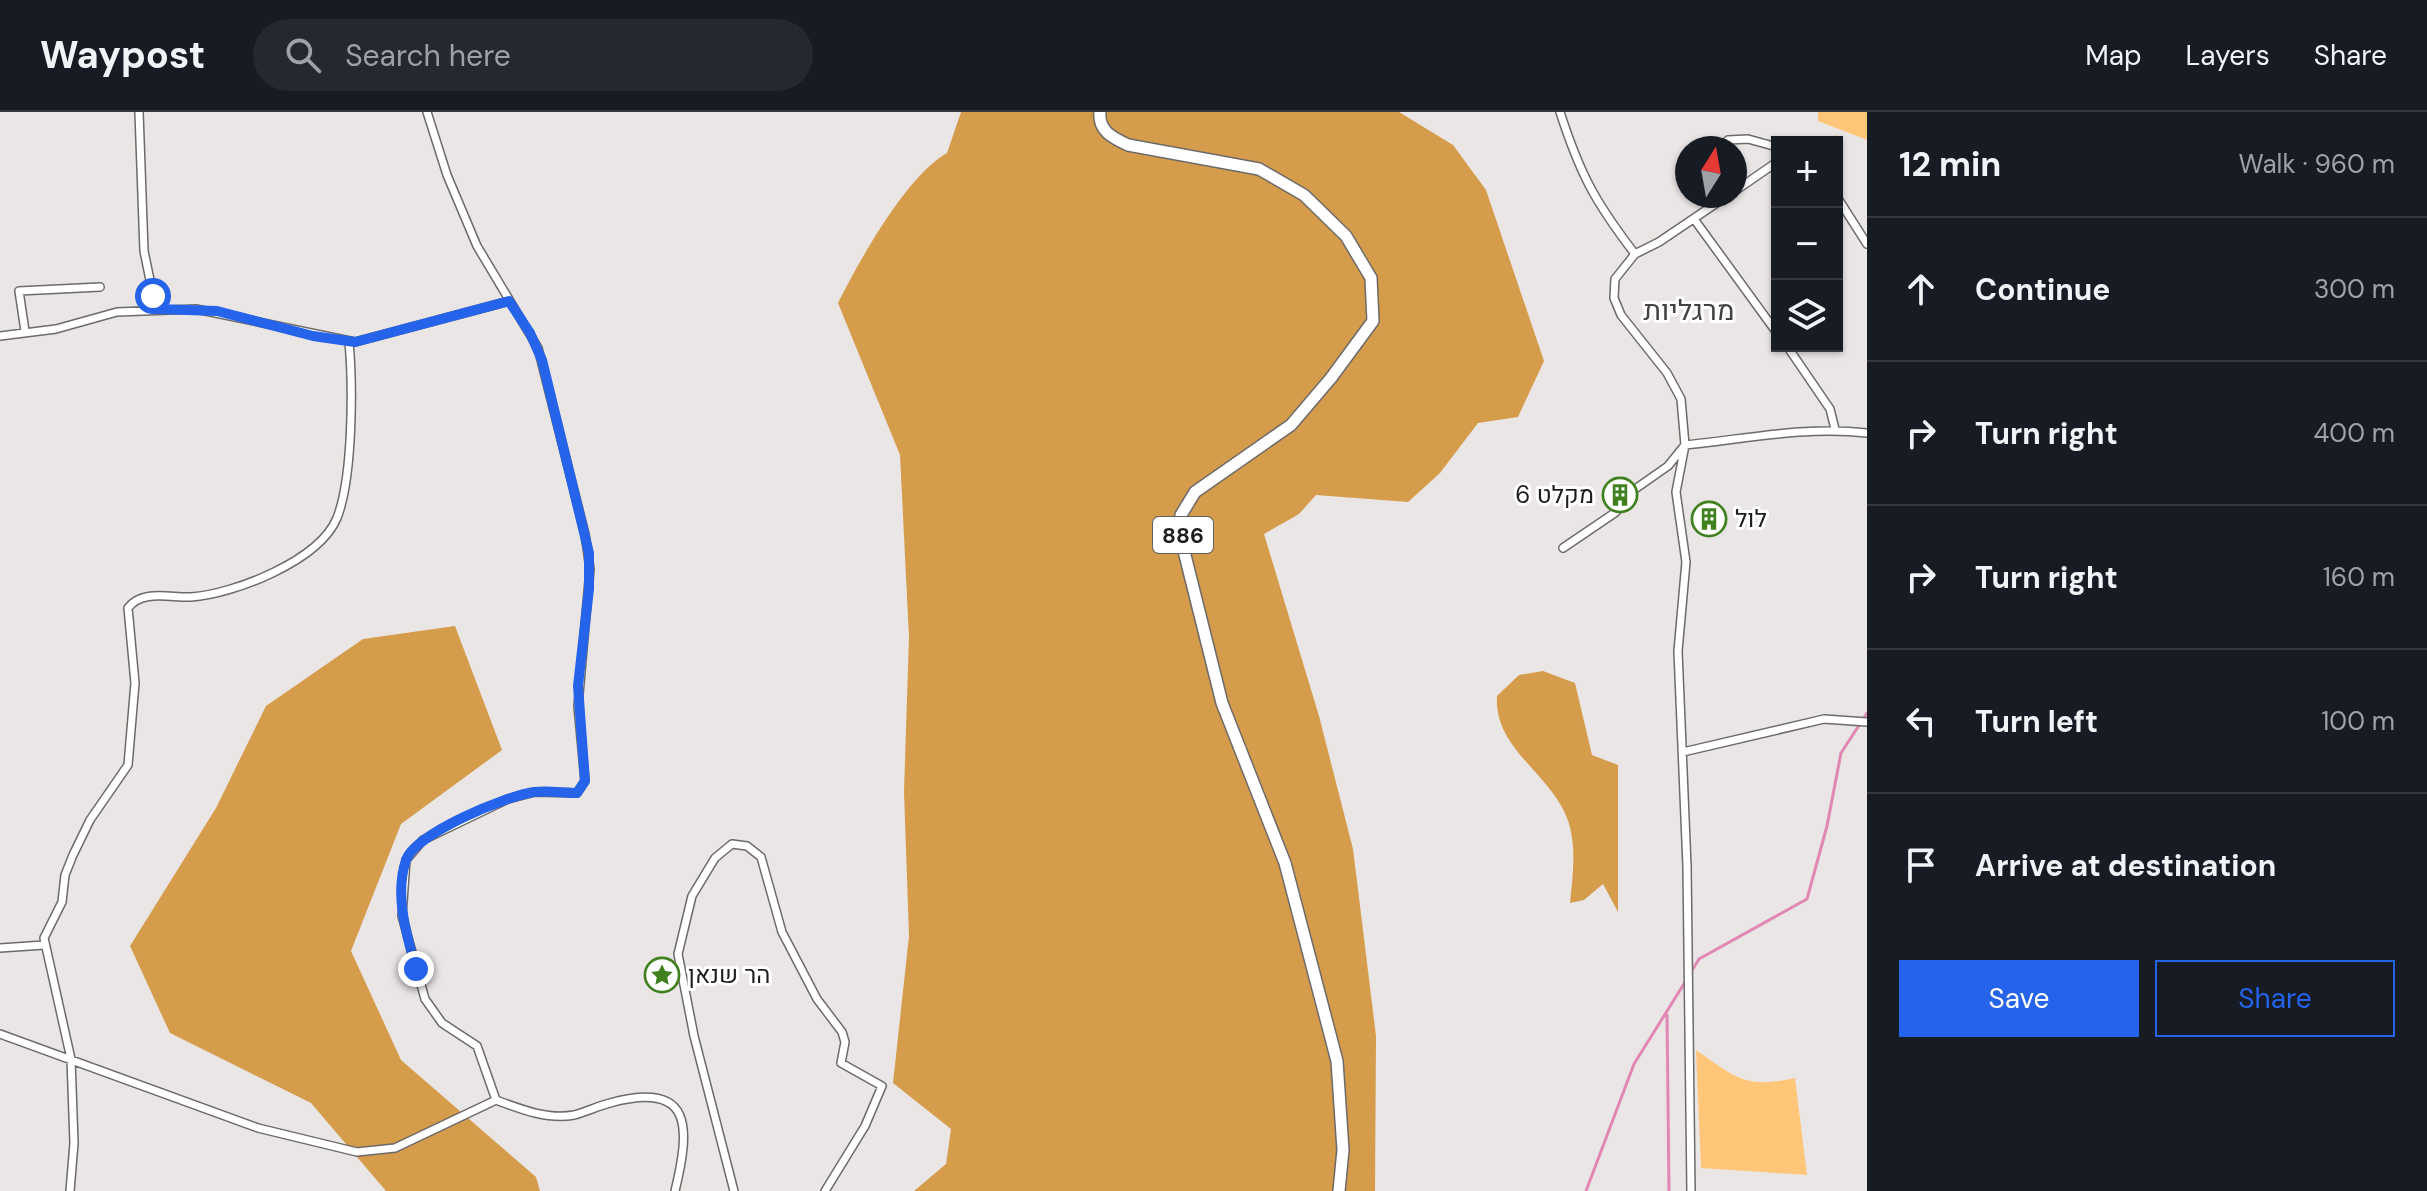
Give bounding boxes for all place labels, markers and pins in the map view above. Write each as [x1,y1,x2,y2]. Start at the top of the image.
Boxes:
building icon: מקלט 6 [1601,476,1639,514]
place label: מקלט 6 [1515,479,1594,510]
building icon: לול [1690,500,1728,538]
place label: לול [1735,503,1767,534]
place icon: הר שנאן [643,956,681,994]
place label: הר שנאן [688,959,770,990]

